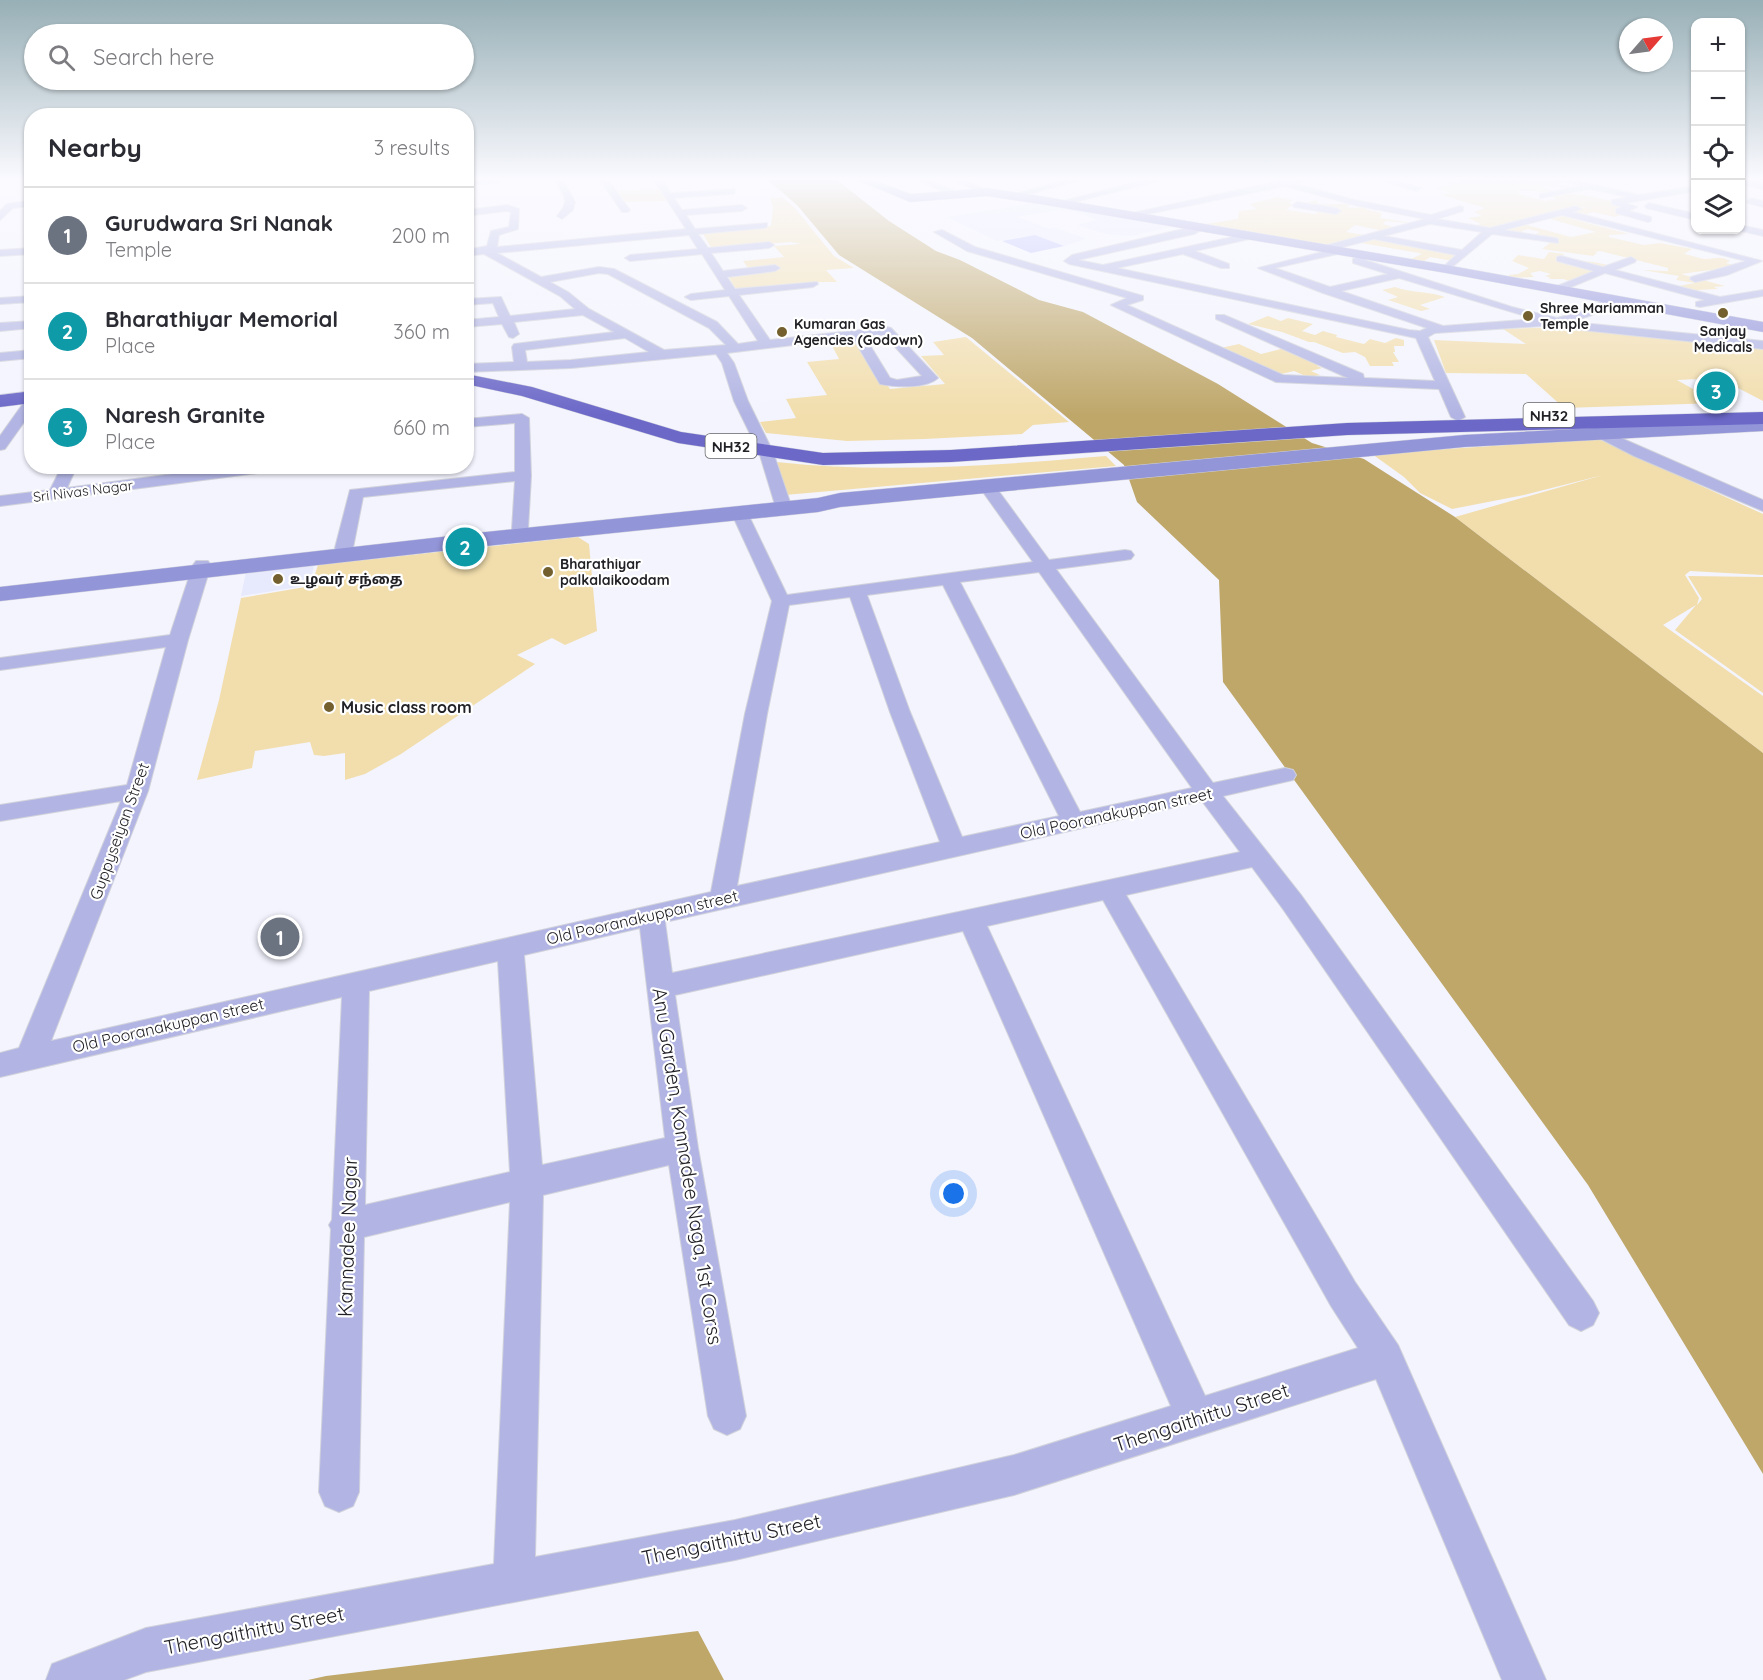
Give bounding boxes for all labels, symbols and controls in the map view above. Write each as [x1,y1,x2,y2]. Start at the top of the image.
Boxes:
north arrow [1619,18,1673,72]
map controls [1691,18,1745,234]
button: + [1691,18,1745,72]
search box [24,24,474,90]
icon: search [45,41,78,74]
text: Search here [93,43,214,71]
button: − [1691,72,1745,126]
button: locate [1691,126,1745,180]
text: Nearby [48,131,142,164]
text: 3 results [374,135,450,160]
button: layers [1691,180,1745,234]
text: Gurudwara Sri Nanak [105,209,333,237]
text: 1 [64,223,71,248]
text: 200 m [391,223,450,248]
text: Temple [105,237,172,262]
place label: Shree Mariamman Temple [1540,299,1664,333]
text: Bharathiyar Memorial [105,305,338,333]
marker: Sanjay Medicals [1716,306,1730,320]
marker: Shree Mariamman Temple [1521,309,1535,323]
place label: Kumaran Gas Agencies (Godown) [794,315,923,349]
text: 2 [62,319,73,344]
text: 360 m [393,319,450,344]
place label: Sanjay Medicals [1694,322,1752,356]
marker: Kumaran Gas Agencies (Godown) [775,325,789,339]
text: Place [105,333,155,358]
pin: 3 [1696,368,1736,414]
text: Naresh Granite [105,401,265,429]
road number: NH32 [1524,403,1574,427]
text: 3 [62,415,73,440]
text: 660 m [393,415,450,440]
text: Place [105,429,155,454]
road number: NH32 [706,434,756,458]
street label: Sri Nivas Nagar [32,476,135,506]
pin: 2 [446,524,484,570]
place label: Bharathiyar palkalaikoodam [560,555,670,589]
marker: Bharathiyar palkalaikoodam [541,565,555,579]
place label: உழவர் சந்தை [290,570,403,589]
marker: உழவர் சந்தை [271,572,285,586]
place label: Music class room [341,697,472,717]
marker: Music class room [322,700,336,714]
street label: Guppyseiyan Street [85,760,153,902]
street label: Old Pooranakuppan street [1018,783,1214,843]
street label: Old Pooranakuppan street [544,885,740,949]
pin: 1 [260,914,300,960]
street label: Anu Garden, Konnadee Naga, 1st Corss [647,986,729,1346]
street label: Old Pooranakuppan street [70,993,266,1057]
street label: Kannadee Nagar [332,1156,362,1317]
your location [939,1179,968,1208]
street label: Thengaithittu Street [1110,1377,1292,1457]
street label: Thengaithittu Street [639,1508,823,1570]
street label: Thengaithittu Street [162,1600,346,1660]

